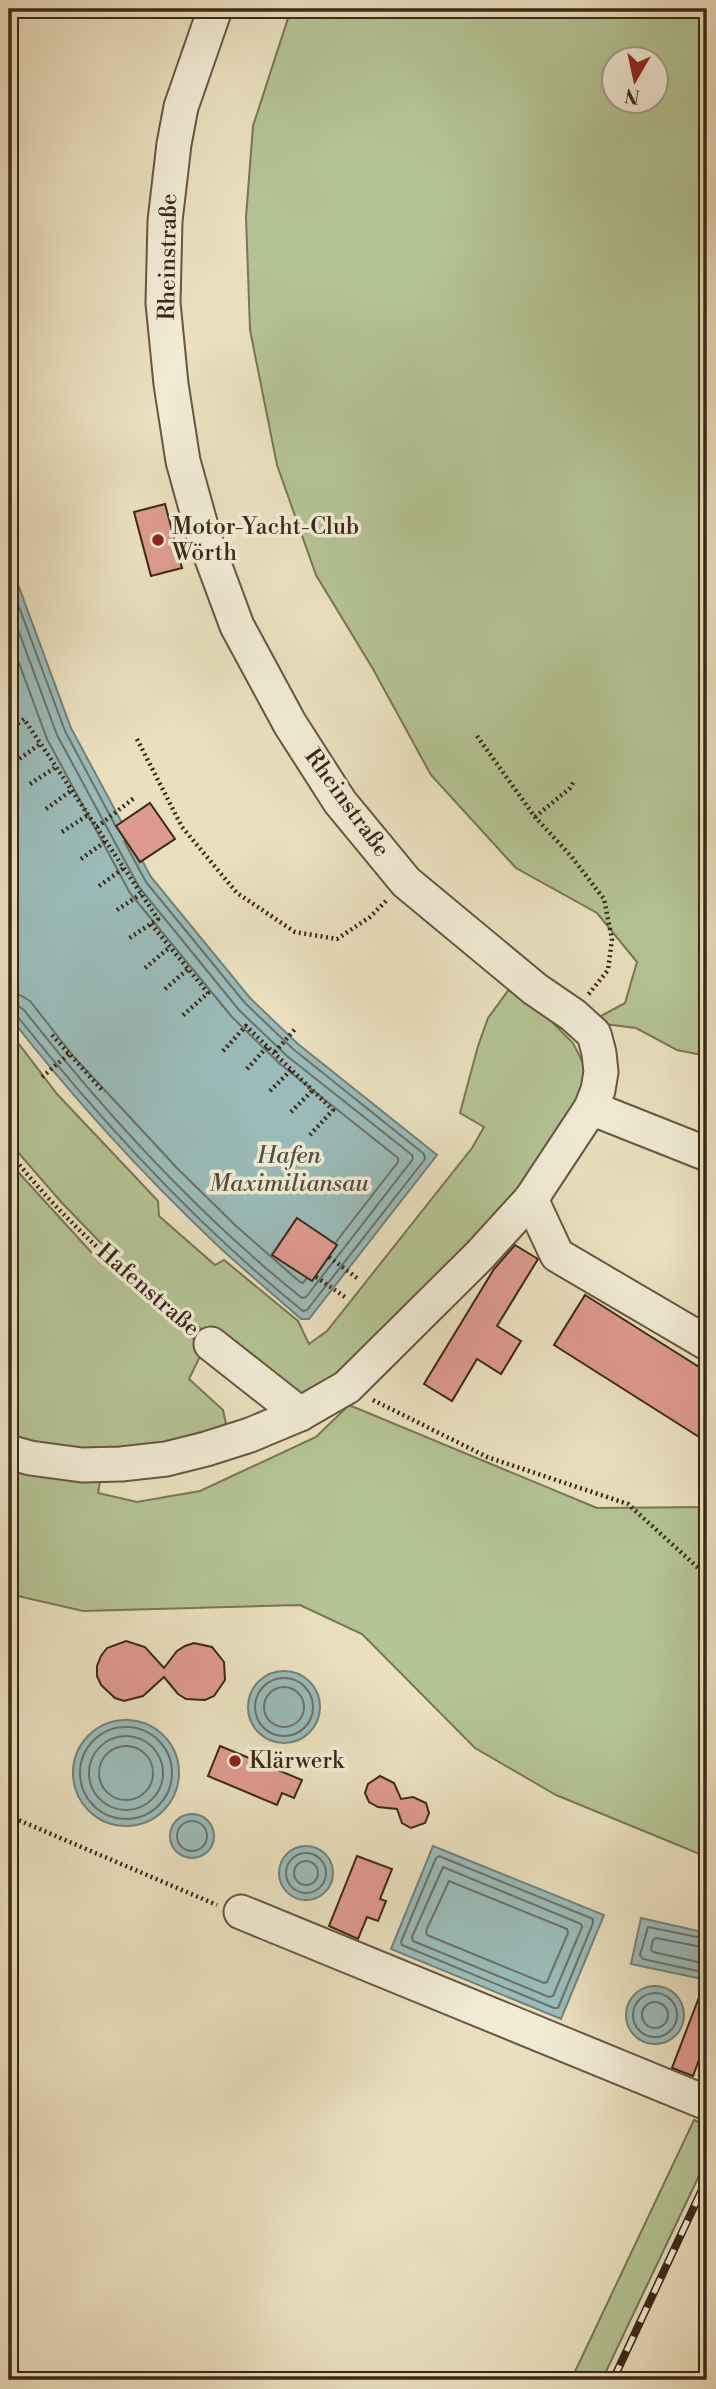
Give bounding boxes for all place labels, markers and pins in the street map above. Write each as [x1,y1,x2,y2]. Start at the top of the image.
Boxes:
place label: Motor-Yacht-Club Wörth [171,513,359,567]
marker: Motor-Yacht-Club Wörth [150,532,166,548]
place label: Klärwerk [249,1747,345,1775]
marker: Klärwerk [227,1753,243,1769]

